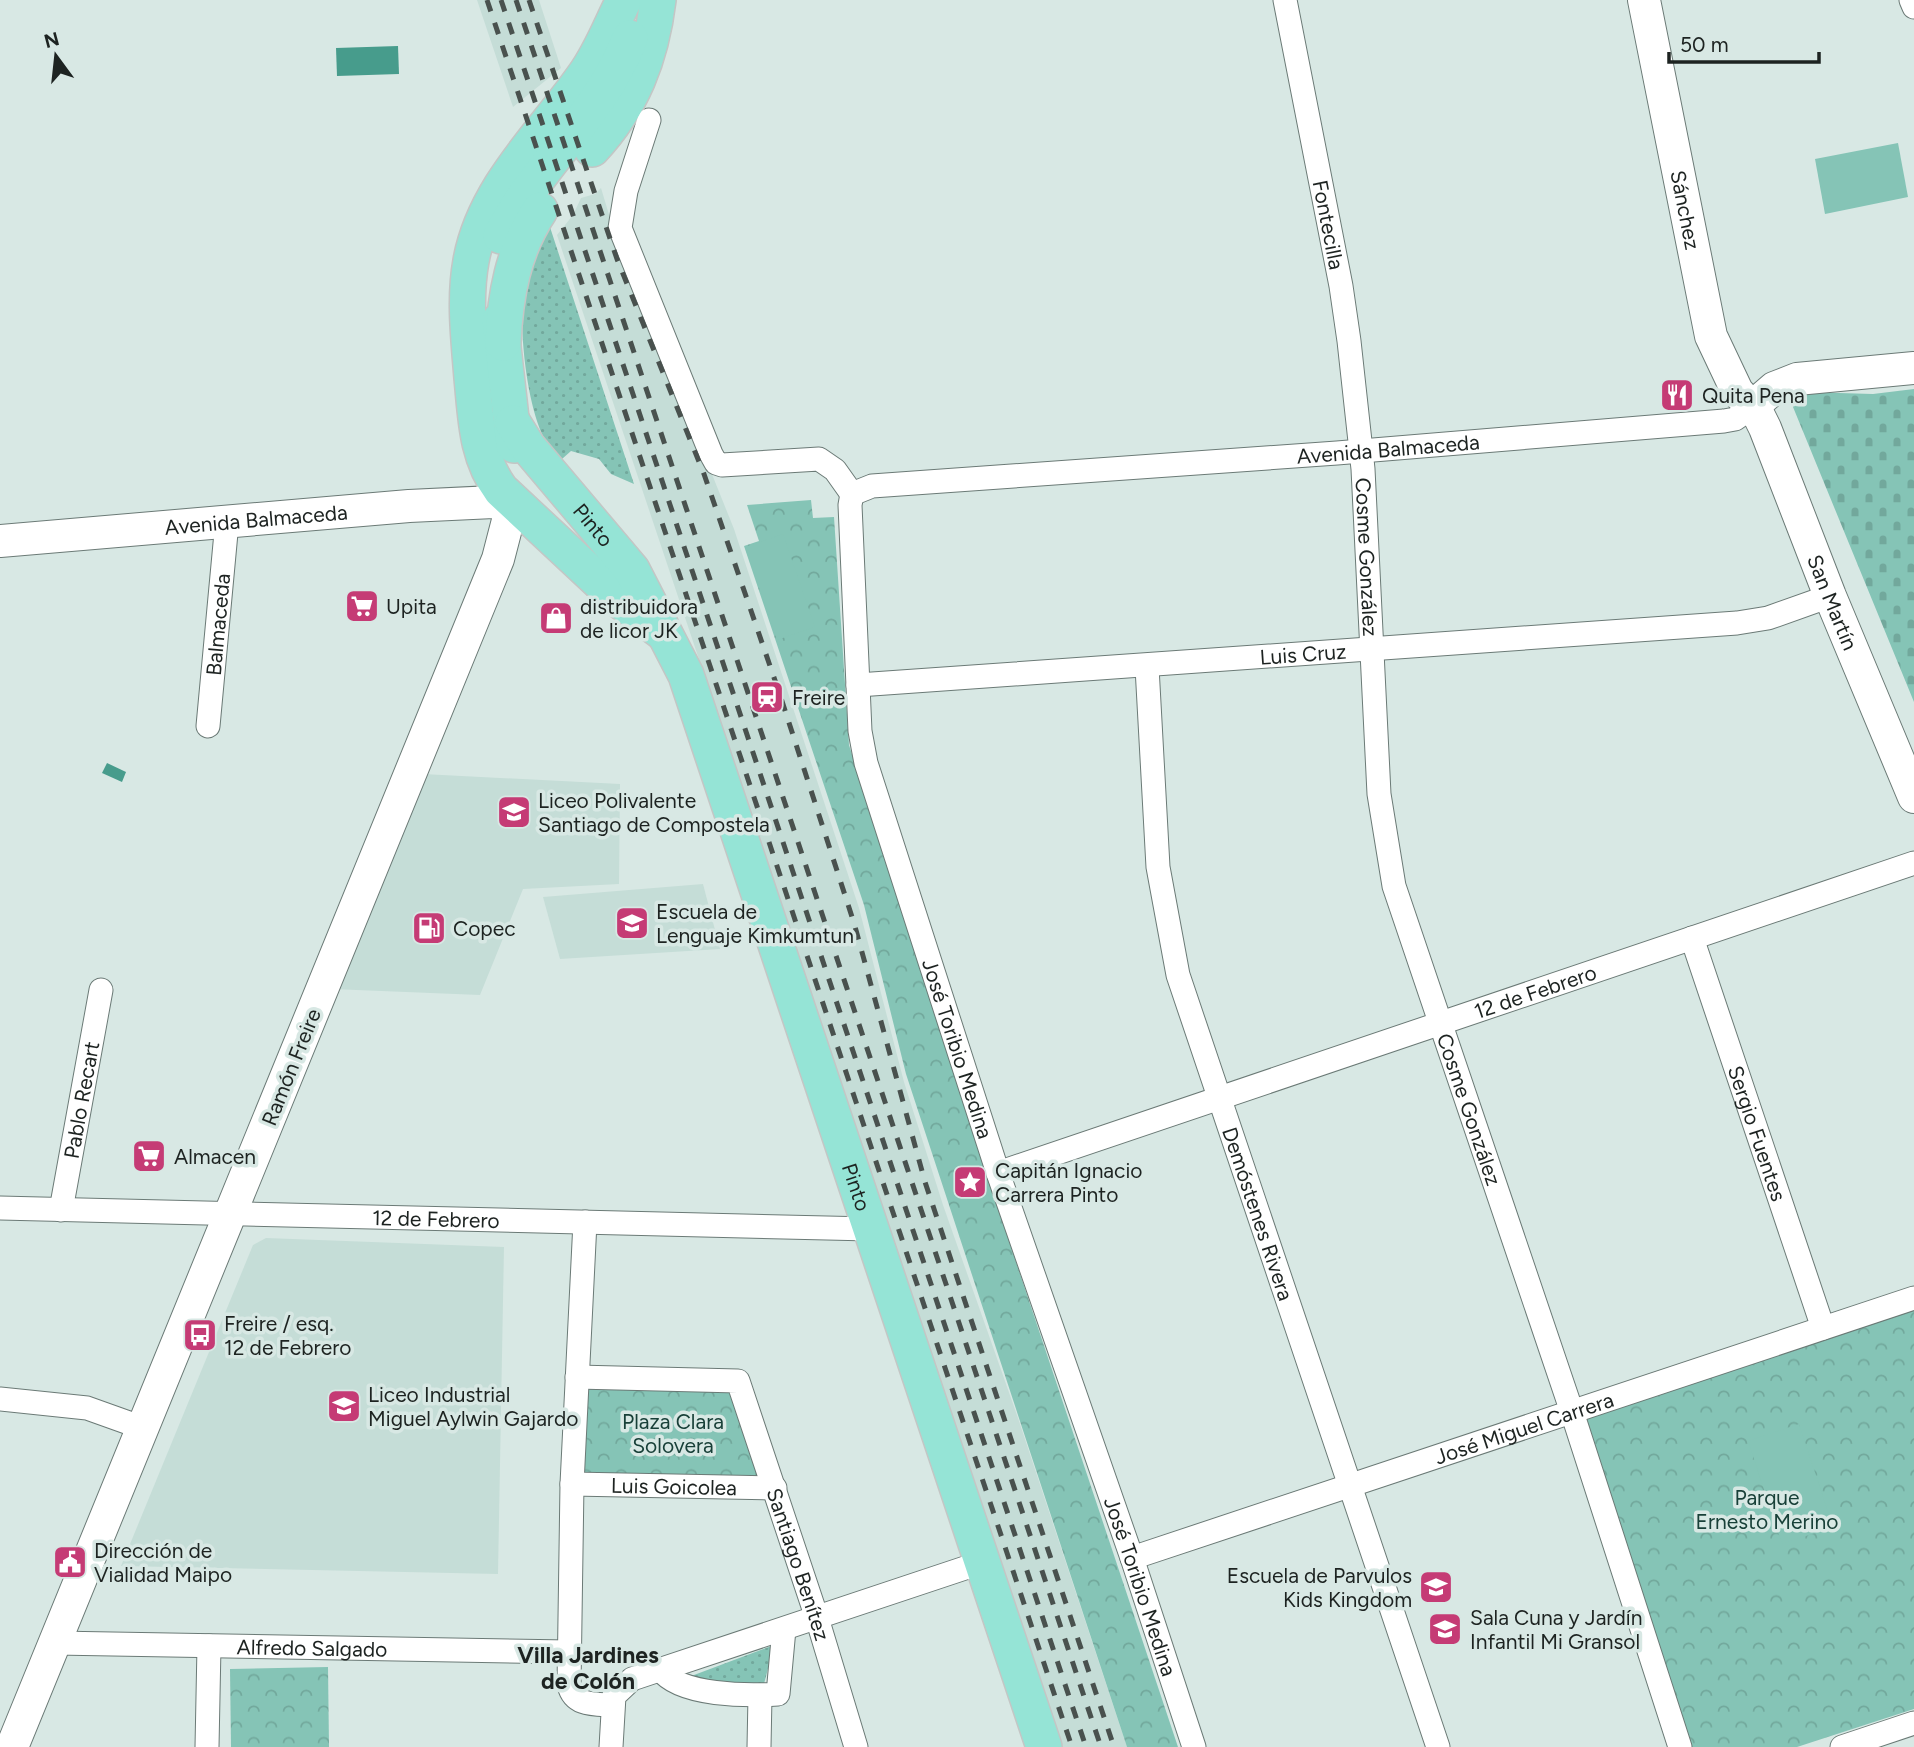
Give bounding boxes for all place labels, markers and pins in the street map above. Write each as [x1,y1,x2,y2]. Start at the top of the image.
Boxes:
restaurant icon: Quita Pena [1658,376,1696,414]
place label: Quita Pena [1702,383,1805,408]
supermarket icon: Upita [343,587,381,625]
place label: Upita [386,594,437,619]
place label: distribuidora de licor JK [580,594,698,643]
shop icon: distribuidora de licor JK [537,599,575,637]
station icon: Freire [748,678,786,716]
place label: Freire [792,685,845,710]
place label: Liceo Polivalente Santiago de Compostela [538,788,770,837]
school or university icon: Liceo Polivalente Santiago de Compostela [495,793,533,831]
place label: Escuela de Lenguaje Kimkumtun [656,899,854,948]
school or university icon: Escuela de Lenguaje Kimkumtun [613,904,651,942]
fuel station icon: Copec [410,909,448,947]
place label: Copec [453,916,516,941]
supermarket icon: Almacen [130,1137,168,1175]
place label: Almacen [174,1144,256,1169]
place label: Capitán Ignacio Carrera Pinto [995,1158,1142,1207]
place icon: Capitán Ignacio Carrera Pinto [951,1163,989,1201]
place label: Freire / esq. 12 de Febrero [224,1311,351,1360]
bus stop icon: Freire / esq. 12 de Febrero [181,1316,219,1354]
place label: Liceo Industrial Miguel Aylwin Gajardo [368,1382,578,1431]
school or university icon: Liceo Industrial Miguel Aylwin Gajardo [325,1387,363,1425]
place label: Dirección de Vialidad Maipo [94,1538,232,1587]
public building icon: Dirección de Vialidad Maipo [51,1543,89,1581]
place label: Escuela de Parvulos Kids Kingdom [1227,1563,1412,1612]
school or university icon: Escuela de Parvulos Kids Kingdom [1417,1568,1455,1606]
place label: Sala Cuna y Jardín Infantil Mi Gransol [1470,1605,1642,1654]
school or university icon: Sala Cuna y Jardín Infantil Mi Gransol [1426,1610,1464,1648]

